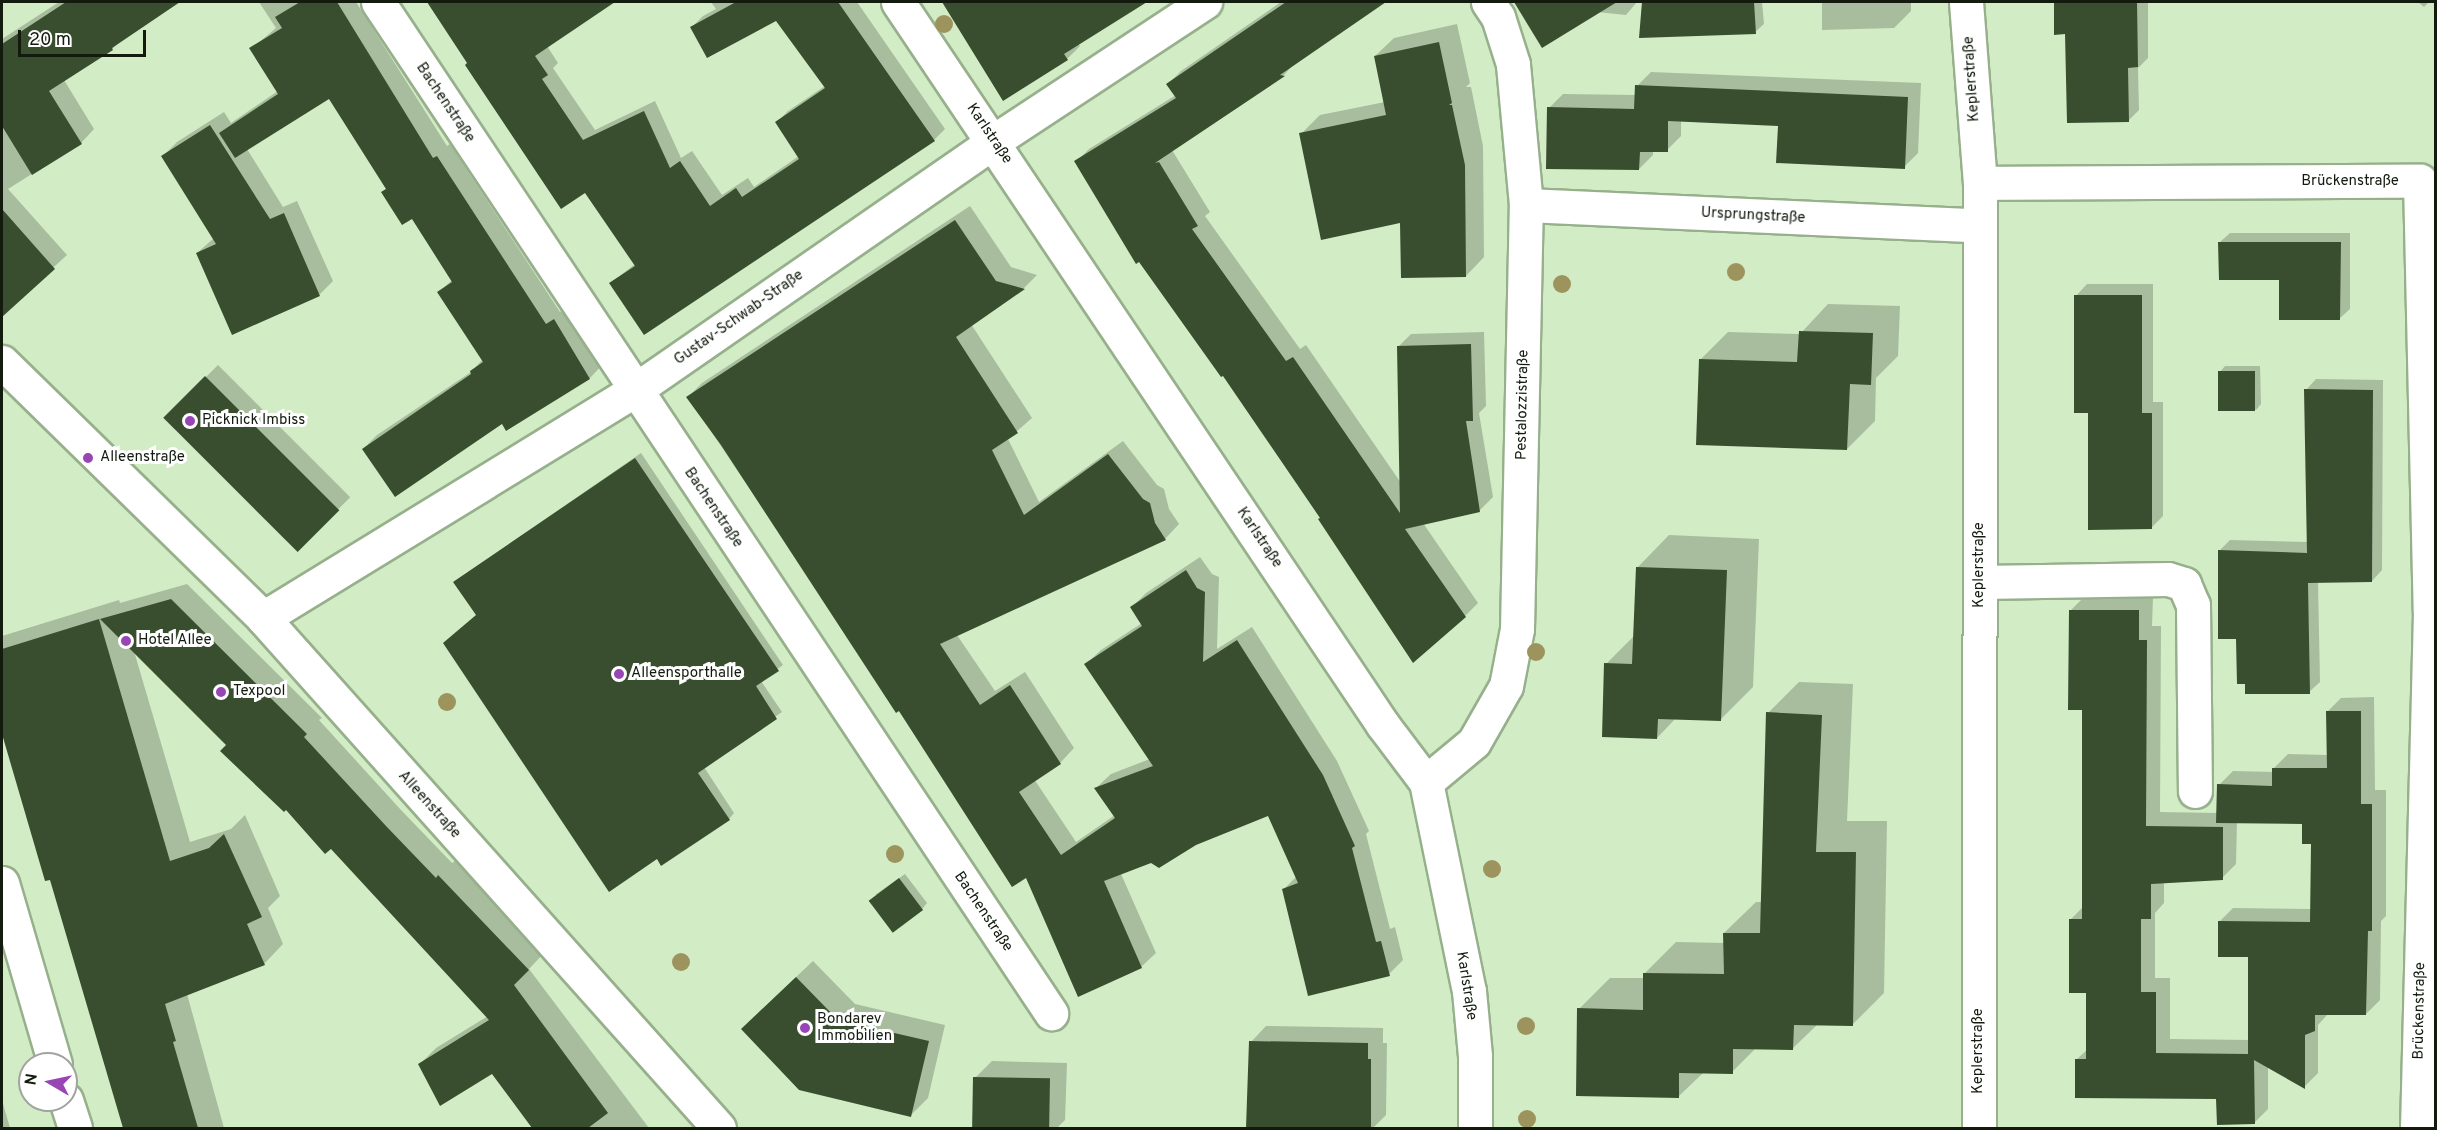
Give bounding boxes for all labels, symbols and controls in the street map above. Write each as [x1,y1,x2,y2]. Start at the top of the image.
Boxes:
scale bar [21,18,148,56]
text: 20 m [29,29,71,52]
street label: Keplerstraße [1960,36,1984,122]
street label: Bachenstraße [412,60,478,146]
street label: Karlstraße [962,100,1016,168]
street label: Brückenstraße [2301,173,2399,191]
street label: Ursprungstraße [1700,204,1806,228]
street label: Gustav-Schwab-Straße [671,267,807,369]
street label: Pestalozzistraße [1513,350,1533,460]
place label: Picknick Imbiss [202,412,305,430]
marker: Picknick Imbiss [183,414,197,428]
place label: Alleenstraße [100,449,185,467]
marker: Alleenstraße [81,451,95,465]
street label: Bachenstraße [680,465,746,551]
street label: Karlstraße [1232,504,1286,572]
street label: Keplerstraße [1971,522,1989,608]
place label: Hotel Allee [138,632,212,650]
marker: Hotel Allee [119,634,133,648]
place label: Alleensporthalle [631,665,742,683]
marker: Alleensporthalle [612,667,626,681]
place label: Texpool [233,683,285,701]
marker: Texpool [214,685,228,699]
street label: Alleenstraße [394,767,464,843]
street label: Bachenstraße [950,869,1016,955]
street label: Karlstraße [1452,950,1480,1022]
street label: Brückenstraße [2410,962,2430,1060]
street label: Keplerstraße [1970,1008,1988,1094]
place label: Bondarev Immobilien [817,1010,892,1045]
marker: Bondarev Immobilien [798,1021,812,1035]
north arrow [18,1052,78,1112]
text: N [21,1072,43,1087]

